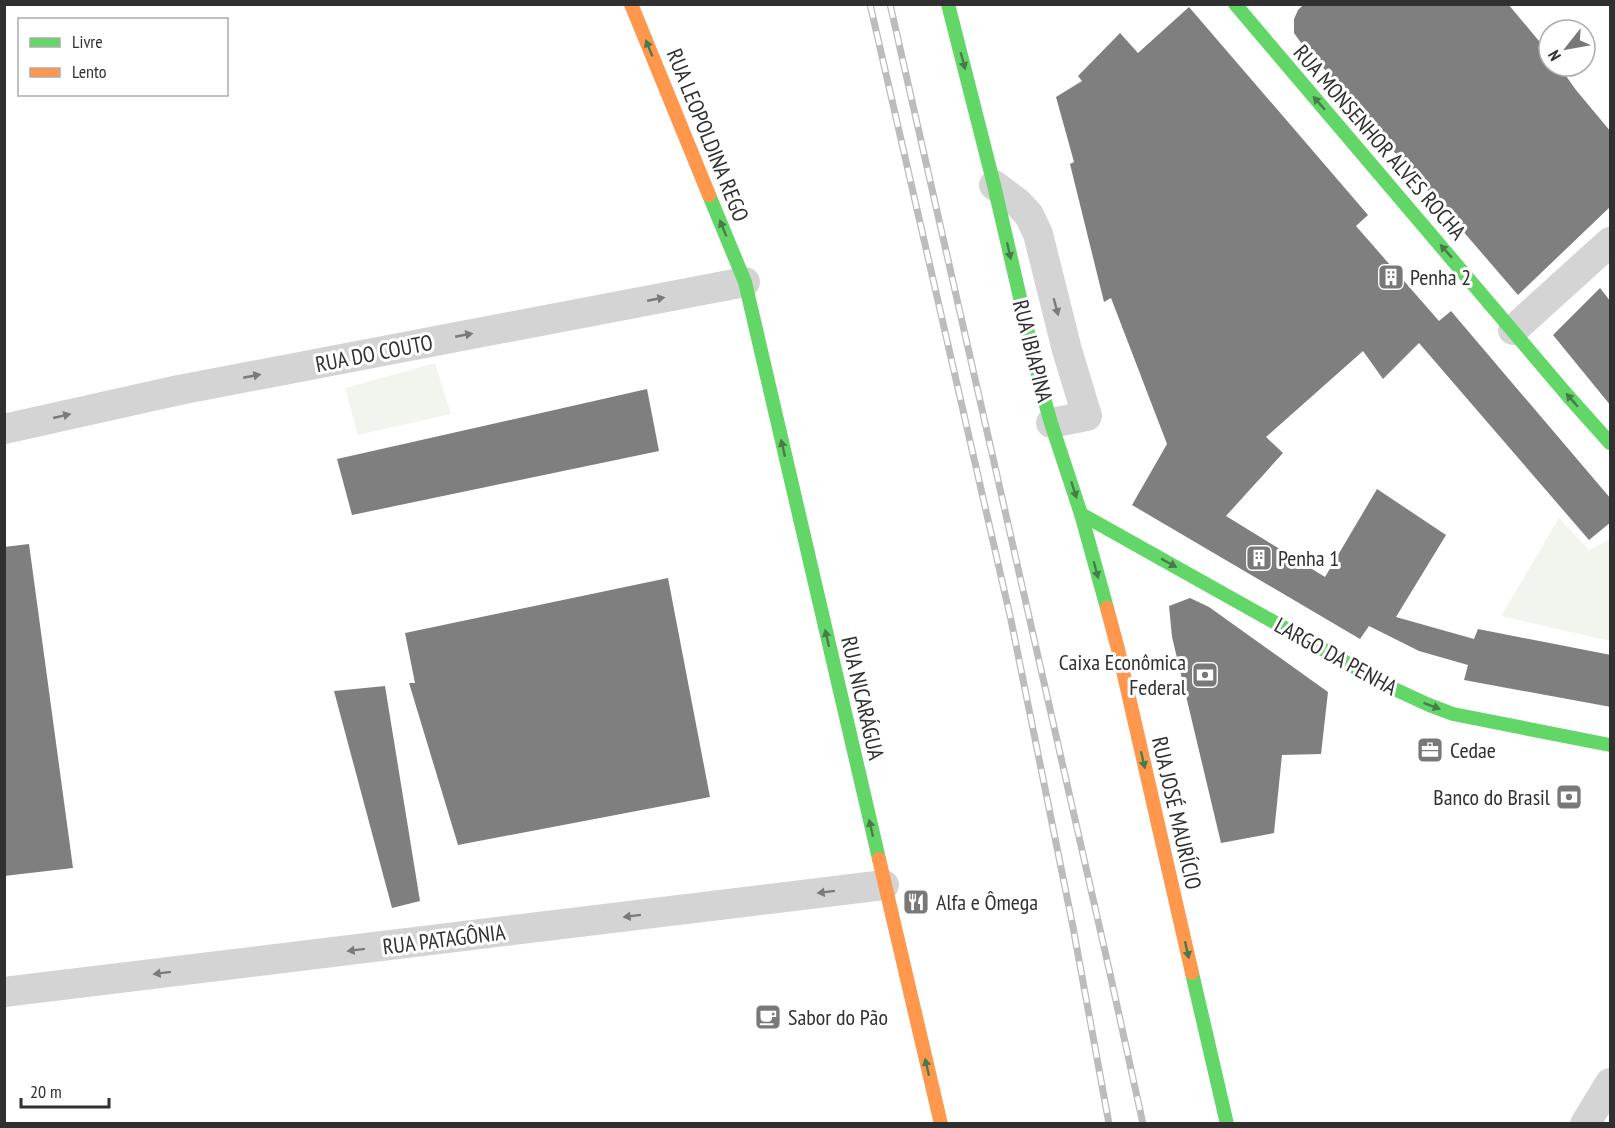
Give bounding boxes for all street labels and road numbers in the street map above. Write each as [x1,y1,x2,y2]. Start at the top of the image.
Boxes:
street label: RUA MONSENHOR ALVES ROCHA [1288,39,1473,246]
street label: RUA LEOPOLDINA REGO [661,45,755,225]
street label: RUA IBIAPINA [1007,297,1059,406]
street label: RUA DO COUTO [313,328,435,378]
street label: LARGO DA PENHA [1270,611,1403,701]
street label: RUA NICARÁGUA [835,633,891,763]
street label: RUA JOSÉ MAURÍCIO [1146,734,1208,892]
street label: RUA PATAGÔNIA [381,918,507,960]

